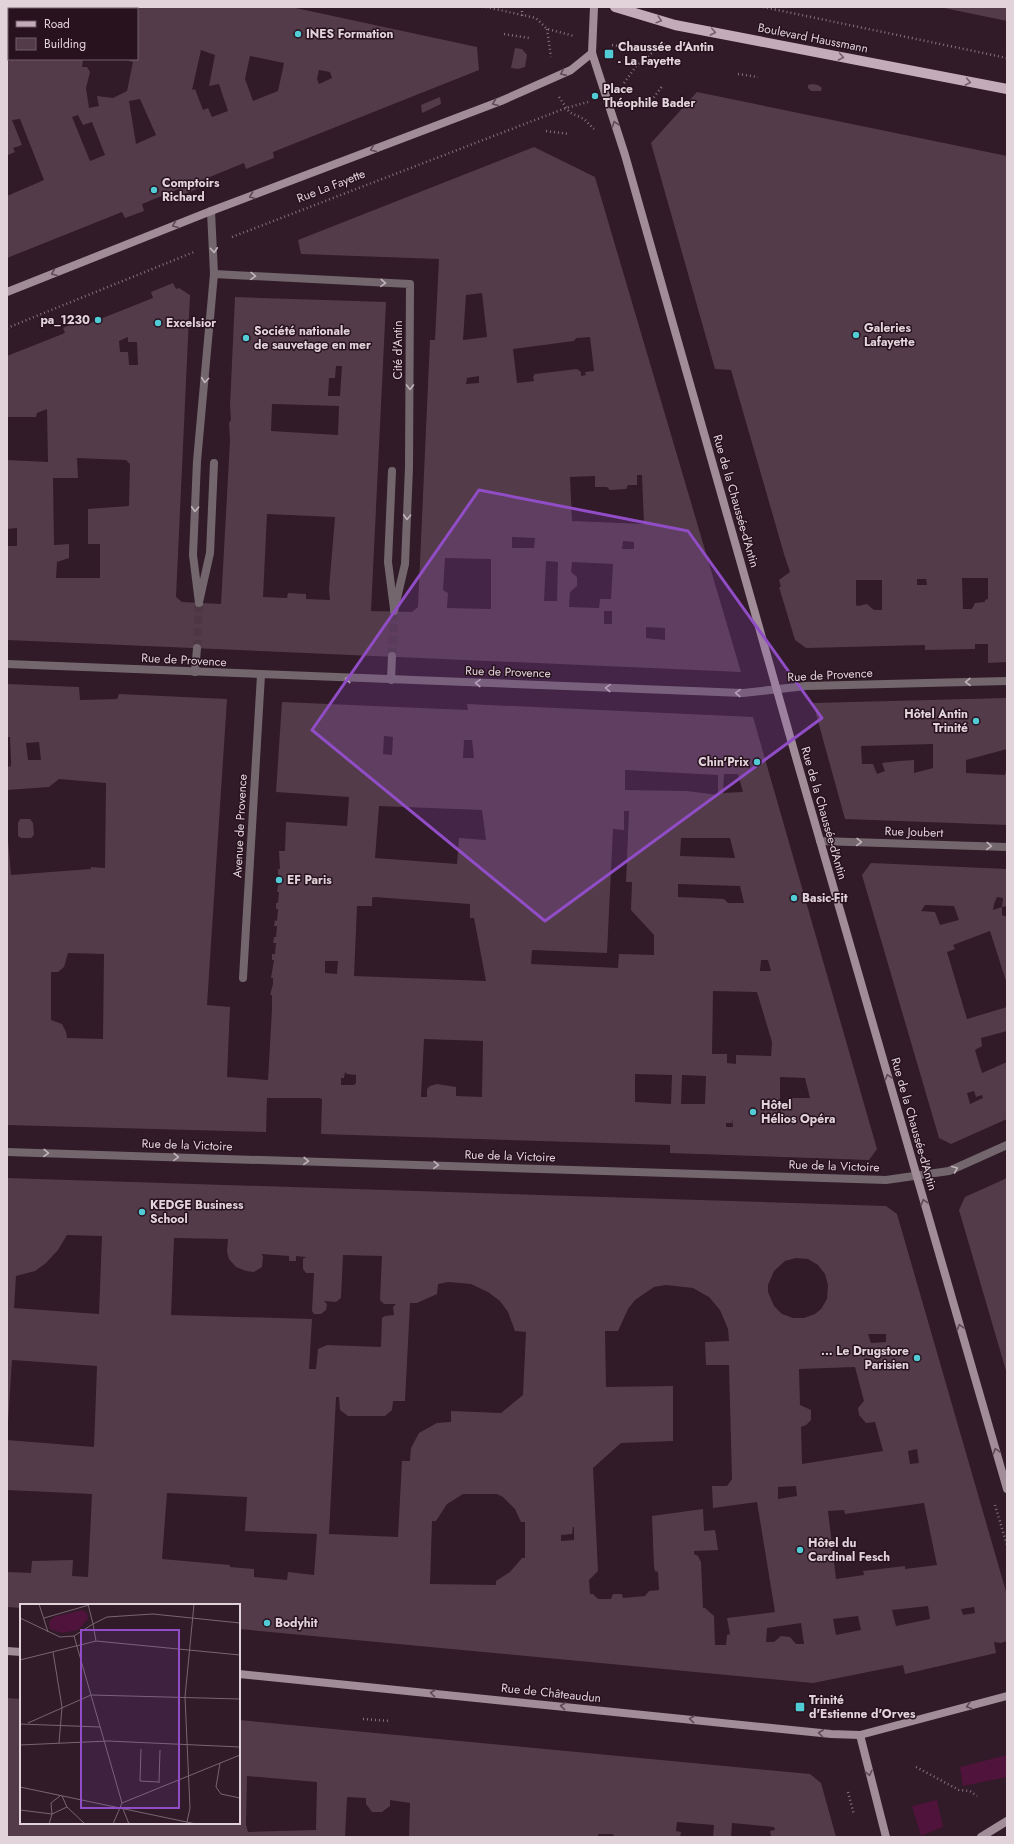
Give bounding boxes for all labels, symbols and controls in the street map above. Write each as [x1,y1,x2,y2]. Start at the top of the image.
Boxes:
legend [8,8,138,60]
text: Road [44,15,70,33]
one-way arrow [655,15,662,24]
street label: Boulevard Haussmann [756,18,870,58]
place label: INES Formation [306,25,394,43]
one-way arrow [710,27,716,36]
marker: INES Formation [293,29,303,39]
text: Building [44,35,86,53]
place label: Chaussée d'Antin - La Fayette [618,38,714,70]
marker: Chaussée d'Antin - La Fayette [603,48,615,60]
one-way arrow [838,52,844,60]
one-way arrow [560,68,567,76]
one-way arrow [965,77,972,85]
place label: Place Théophile Bader [603,80,695,112]
marker: Place Théophile Bader [590,91,600,101]
one-way arrow [491,99,498,107]
one-way arrow [611,120,620,127]
one-way arrow [370,145,377,153]
street label: Rue La Fayette [294,165,368,207]
place label: Comptoirs Richard [162,174,220,206]
marker: Comptoirs Richard [149,185,159,195]
one-way arrow [248,191,255,199]
one-way arrow [172,221,179,229]
one-way arrow [210,247,219,253]
one-way arrow [51,269,58,277]
one-way arrow [250,272,256,281]
one-way arrow [380,278,386,287]
place label: pa_1230 [40,311,90,329]
place label: Excelsior [166,314,216,332]
marker: pa_1230 [93,315,103,325]
marker: Excelsior [153,318,163,328]
place label: Galeries Lafayette [864,319,915,351]
street label: Cité d'Antin [389,321,407,379]
place label: Société nationale de sauvetage en mer [254,322,371,354]
marker: Galeries Lafayette [851,330,861,340]
marker: Société nationale de sauvetage en mer [241,333,251,343]
one-way arrow [200,377,209,383]
one-way arrow [406,384,414,390]
street label: Rue de la Chaussée-d'Antin [708,432,764,570]
one-way arrow [191,506,199,512]
one-way arrow [402,514,411,520]
street label: Rue de Provence [141,649,227,671]
street label: Rue de Provence [465,662,551,682]
street label: Rue de Provence [787,664,873,686]
one-way arrow [345,674,351,683]
one-way arrow [965,678,971,686]
one-way arrow [475,679,481,688]
one-way arrow [605,684,611,692]
one-way arrow [735,689,741,697]
place label: Hôtel Antin Trinité [904,705,968,737]
marker: Hôtel Antin Trinité [971,716,981,726]
street label: Rue de la Chaussée-d'Antin [796,744,852,882]
place label: Chin'Prix [698,753,750,771]
marker: Chin'Prix [752,757,762,767]
street label: Avenue de Provence [228,774,252,878]
street label: Rue Joubert [884,822,944,842]
one-way arrow [856,838,862,846]
one-way arrow [986,842,992,850]
place label: EF Paris [287,871,332,889]
marker: EF Paris [274,875,284,885]
place label: Basic-Fit [802,889,848,907]
marker: Basic-Fit [789,893,799,903]
street label: Rue de la Chaussée-d'Antin [886,1055,942,1193]
one-way arrow [884,1073,893,1080]
place label: Hôtel Hélios Opéra [761,1096,836,1128]
marker: Hôtel Hélios Opéra [748,1107,758,1117]
street label: Rue de la Victoire [141,1134,233,1156]
street label: Rue de la Victoire [464,1145,556,1167]
one-way arrow [43,1149,49,1157]
one-way arrow [173,1153,179,1161]
street label: Rue de la Victoire [788,1155,880,1177]
one-way arrow [303,1157,309,1165]
one-way arrow [433,1161,439,1170]
one-way arrow [951,1165,958,1173]
place label: KEDGE Business School [150,1196,244,1228]
one-way arrow [920,1198,929,1205]
marker: KEDGE Business School [137,1207,147,1217]
one-way arrow [956,1323,965,1330]
place label: ... Le Drugstore Parisien [821,1342,909,1374]
marker: ... Le Drugstore Parisien [912,1353,922,1363]
one-way arrow [992,1448,1001,1455]
place label: Hôtel du Cardinal Fesch [808,1534,890,1566]
marker: Hôtel du Cardinal Fesch [795,1545,805,1555]
inset map [20,1604,240,1824]
place label: Bodyhit [275,1614,318,1632]
marker: Bodyhit [262,1618,272,1628]
street label: Rue de Châteaudun [500,1679,602,1707]
one-way arrow [430,1689,436,1698]
place label: Trinité d'Estienne d'Orves [809,1691,916,1723]
marker: Trinité d'Estienne d'Orves [794,1701,806,1713]
one-way arrow [560,1702,566,1711]
one-way arrow [966,1702,973,1710]
one-way arrow [689,1715,695,1724]
one-way arrow [818,1728,825,1737]
one-way arrow [864,1770,872,1776]

